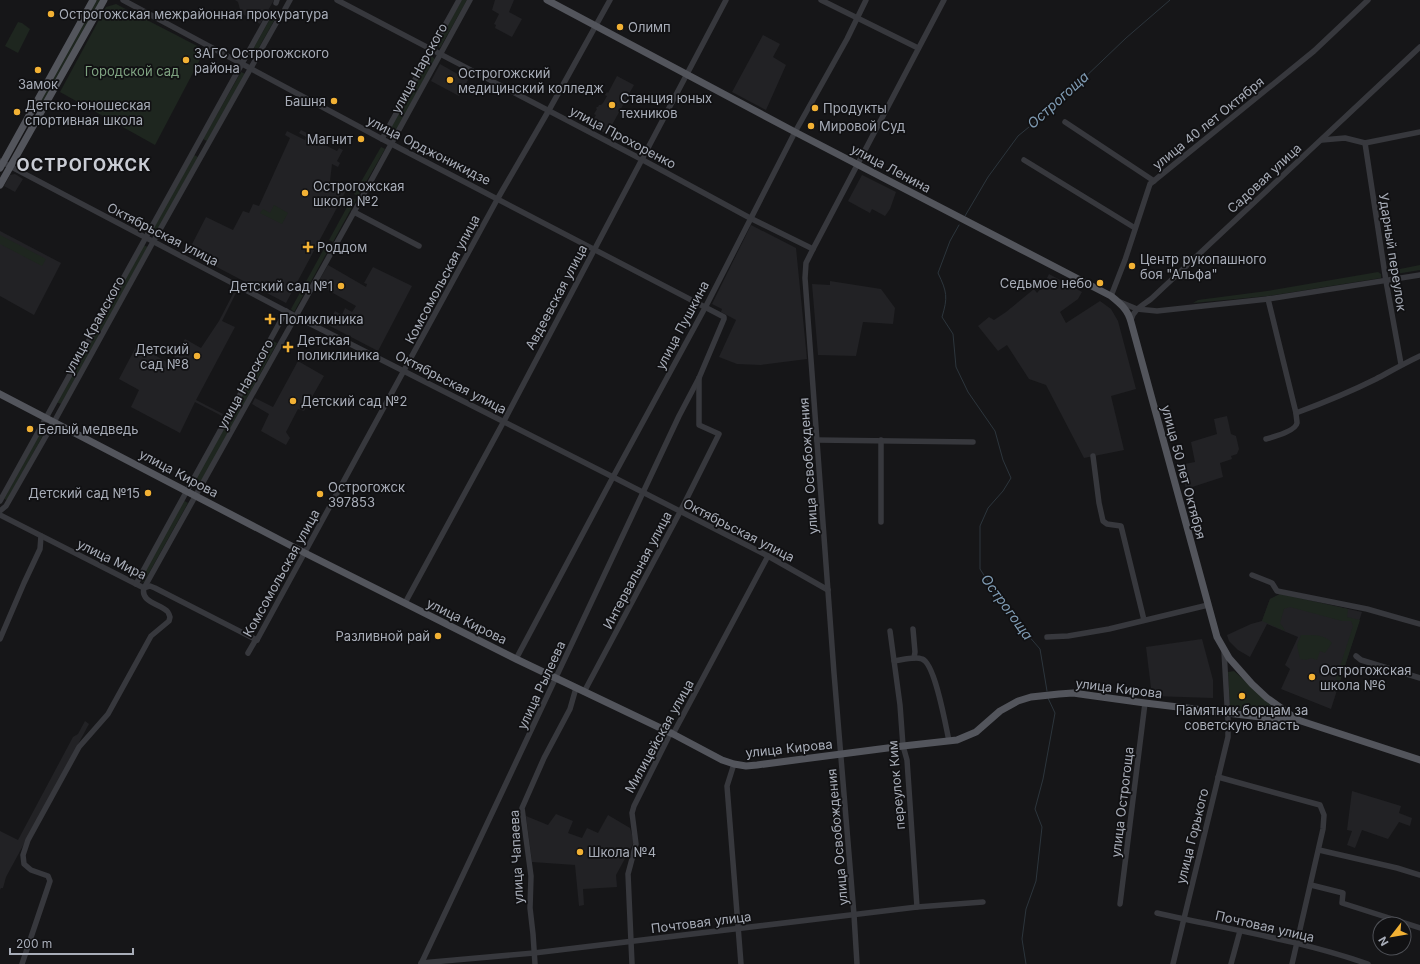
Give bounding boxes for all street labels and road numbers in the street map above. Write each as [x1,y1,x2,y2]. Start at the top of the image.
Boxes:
street label: улица Нарского [388,20,451,116]
street label: улица 40 лет Октября [1149,73,1267,173]
street label: улица Прохоренко [567,102,679,172]
street label: улица Орджоникидзе [364,112,494,188]
street label: улица Ленина [848,140,934,196]
street label: Садовая улица [1224,140,1304,216]
street label: Ударный переулок [1376,192,1410,312]
street label: Октябрьская улица [105,199,221,269]
street label: Комсомольская улица [401,212,483,346]
street label: Авдеевская улица [522,242,590,352]
street label: улица Крамского [60,273,128,377]
street label: улица Пушкина [652,278,712,372]
street label: улица Нарского [214,336,277,432]
street label: Октябрьская улица [393,347,509,417]
street label: улица Освобождения [795,397,821,535]
street label: улица 50 лет Октября [1158,403,1210,541]
street label: улица Кирова [137,445,221,501]
street label: Октябрьская улица [681,495,797,565]
street label: Комсомольская улица [239,506,323,640]
street label: Интервальная улица [599,508,675,632]
street label: улица Мира [75,535,149,583]
street label: улица Кирова [424,595,510,647]
street label: улица Рылеева [514,638,568,732]
street label: улица Кирова [1075,675,1163,701]
street label: Милицейская улица [621,676,697,796]
street label: улица Кирова [745,735,833,761]
street label: переулок Ким [884,740,908,830]
street label: улица Острогоща [1107,746,1137,858]
street label: улица Освобождения [823,768,851,906]
street label: улица Горького [1172,786,1212,885]
street label: улица Чапаева [506,810,526,904]
street label: Почтовая улица [1214,907,1316,945]
street label: Почтовая улица [650,908,752,936]

